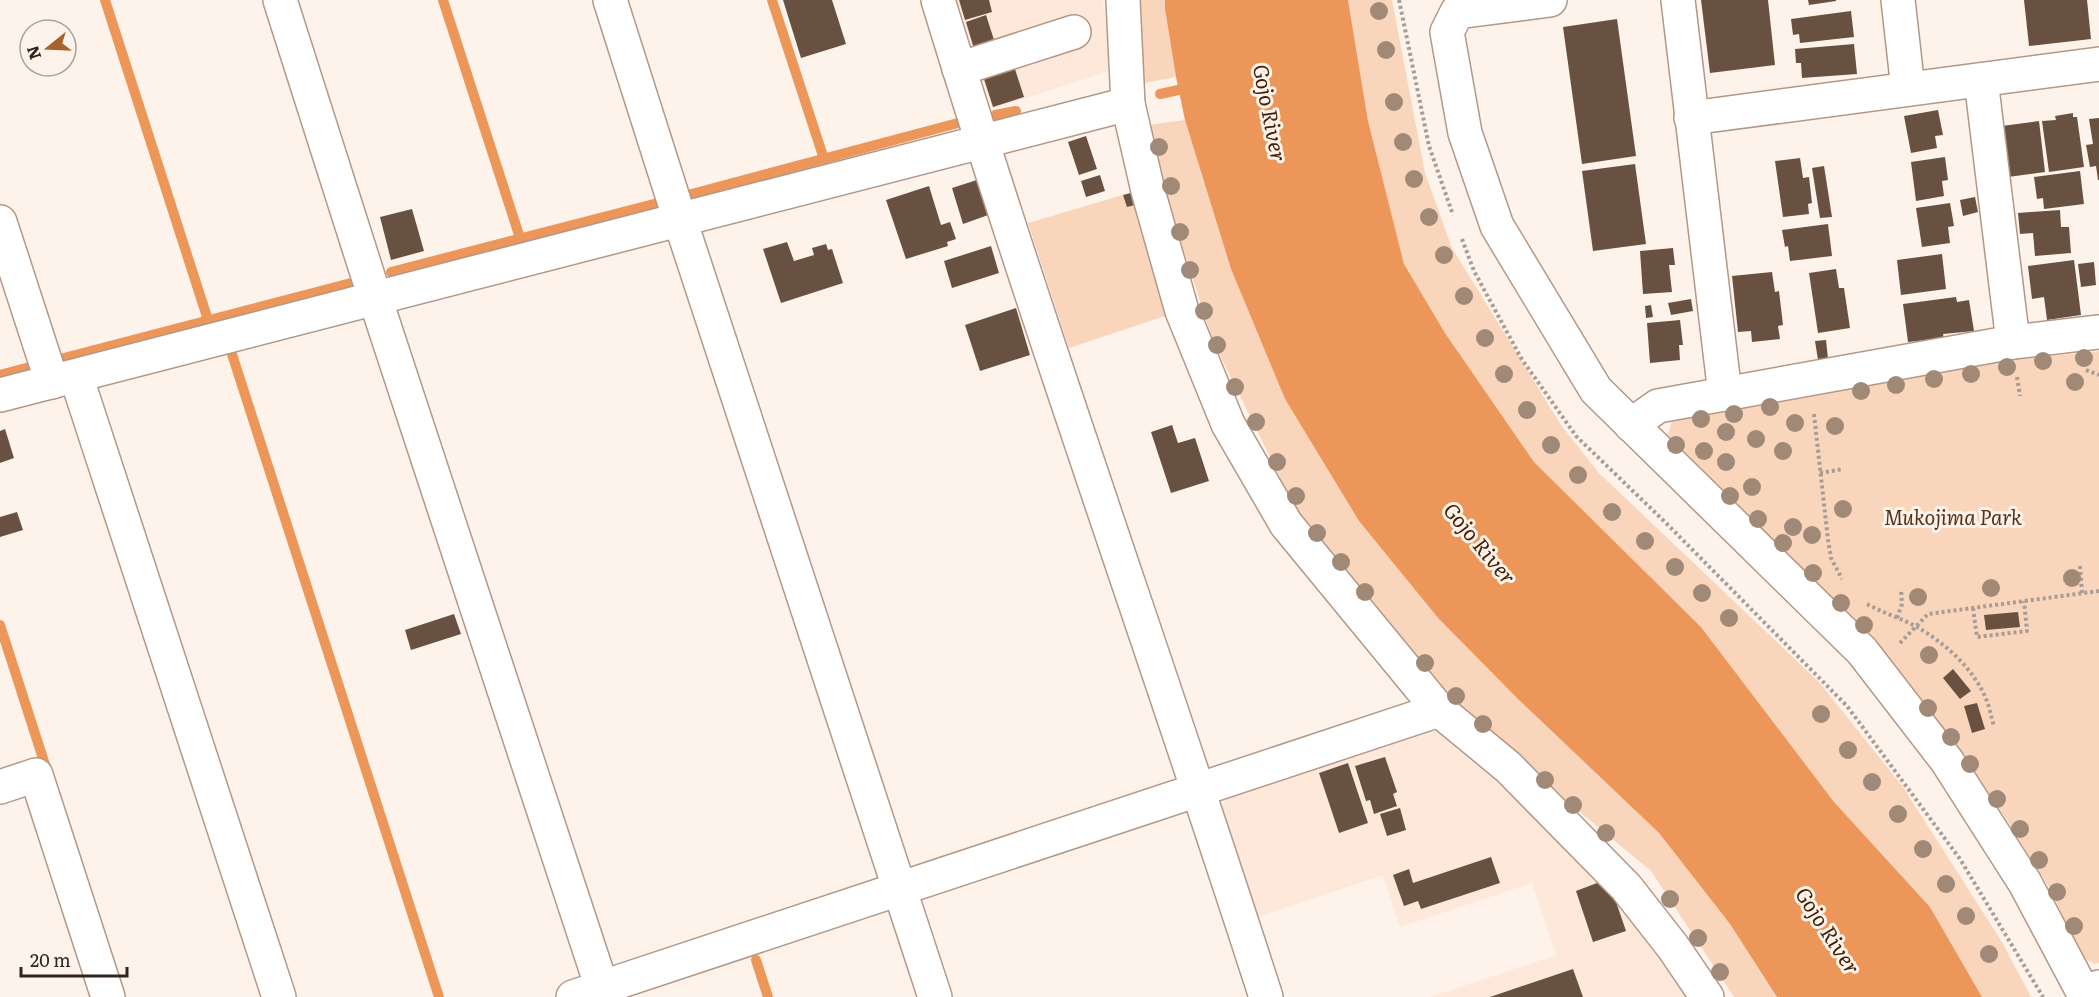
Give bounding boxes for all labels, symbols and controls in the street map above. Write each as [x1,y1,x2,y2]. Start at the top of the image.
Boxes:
north arrow [18,18,78,78]
text: N [19,43,46,63]
water label: Gojo River [1247,61,1296,164]
water label: Gojo River [1437,495,1525,590]
park label: Mukojima Park [1884,501,2022,531]
water label: Gojo River [1789,880,1869,980]
scale bar [21,940,128,978]
text: 20 m [30,946,71,973]

